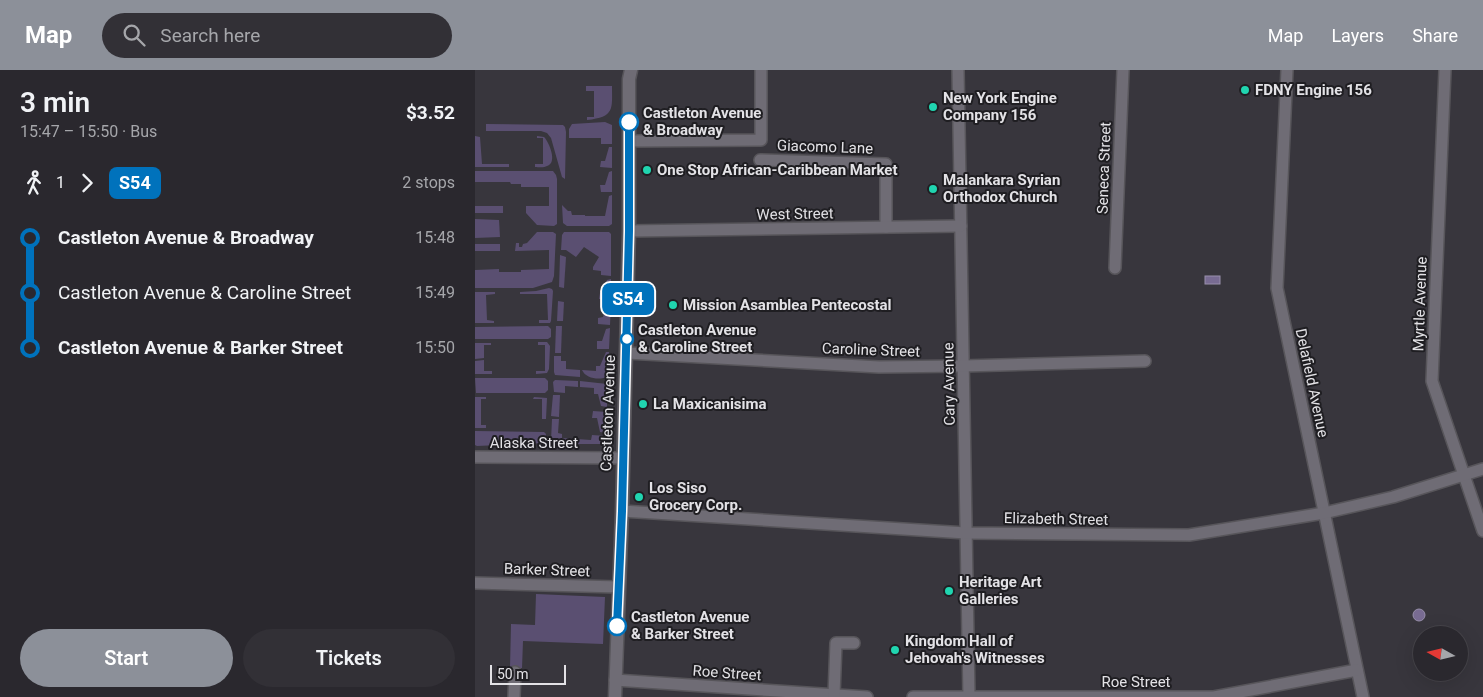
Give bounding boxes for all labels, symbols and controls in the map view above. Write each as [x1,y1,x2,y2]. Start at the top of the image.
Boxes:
search box [102,13,452,58]
text: Map [25,21,72,49]
icon: search [120,21,148,49]
text: Search here [160,24,260,47]
text: Map [1268,25,1303,46]
text: Layers [1331,25,1384,46]
text: Share [1412,25,1458,46]
place label: FDNY Engine 156 [1255,81,1372,99]
marker: FDNY Engine 156 [1239,84,1251,96]
text: 3 min [20,86,90,119]
place label: New York Engine Company 156 [943,89,1057,124]
text: $3.52 [406,101,455,124]
marker: New York Engine Company 156 [927,101,939,113]
place label: Castleton Avenue & Broadway [643,104,761,139]
marker: Castleton Avenue & Broadway [619,112,639,132]
street label: Seneca Street [1093,121,1115,214]
text: 15:47 – 15:50 · Bus [20,122,157,141]
street label: Giacomo Lane [777,136,873,158]
place label: One Stop African-Caribbean Market [657,161,898,179]
marker: One Stop African-Caribbean Market [641,164,653,176]
icon: walk [20,169,48,197]
icon: forward [73,169,101,197]
place label: Malankara Syrian Orthodox Church [943,171,1060,206]
text: S54 [119,172,151,193]
text: 1 [56,173,65,192]
text: 2 stops [402,173,455,192]
marker: Malankara Syrian Orthodox Church [927,183,939,195]
street label: West Street [756,204,834,224]
text: Castleton Avenue & Broadway [58,226,314,249]
text: 15:48 [415,228,455,247]
street label: Myrtle Avenue [1409,256,1431,352]
text: Castleton Avenue & Caroline Street [58,281,351,304]
text: 15:49 [415,283,455,302]
line badge: S54 [599,283,657,315]
text: S54 [612,288,644,309]
place label: Mission Asamblea Pentecostal [683,296,891,314]
marker: Mission Asamblea Pentecostal [667,299,679,311]
place label: Castleton Avenue & Caroline Street [638,321,756,356]
street label: Delafield Avenue [1292,327,1332,439]
marker: Castleton Avenue & Caroline Street [620,332,634,346]
text: Castleton Avenue & Barker Street [58,336,343,359]
text: 15:50 [415,338,455,357]
street label: Caroline Street [822,339,920,361]
street label: Cary Avenue [939,342,959,426]
street label: Castleton Avenue [597,354,619,472]
place label: La Maxicanisima [653,395,767,413]
marker: La Maxicanisima [637,398,649,410]
street label: Alaska Street [490,434,578,452]
place label: Los Siso Grocery Corp. [649,479,742,514]
marker: Los Siso Grocery Corp. [633,491,645,503]
street label: Elizabeth Street [1004,509,1108,529]
street label: Barker Street [504,559,591,581]
place label: Heritage Art Galleries [959,573,1042,608]
marker: Heritage Art Galleries [943,585,955,597]
place label: Castleton Avenue & Barker Street [631,608,749,643]
marker: Castleton Avenue & Barker Street [607,616,627,636]
north arrow [1413,626,1467,681]
map controls [1413,626,1468,681]
button: Start [20,629,233,687]
button: Tickets [243,629,455,687]
place label: Kingdom Hall of Jehovah's Witnesses [905,632,1045,667]
marker: Kingdom Hall of Jehovah's Witnesses [889,644,901,656]
scale bar [490,662,566,685]
street label: Roe Street [692,662,762,684]
text: 50 m [497,666,529,682]
street label: Roe Street [1101,673,1171,691]

